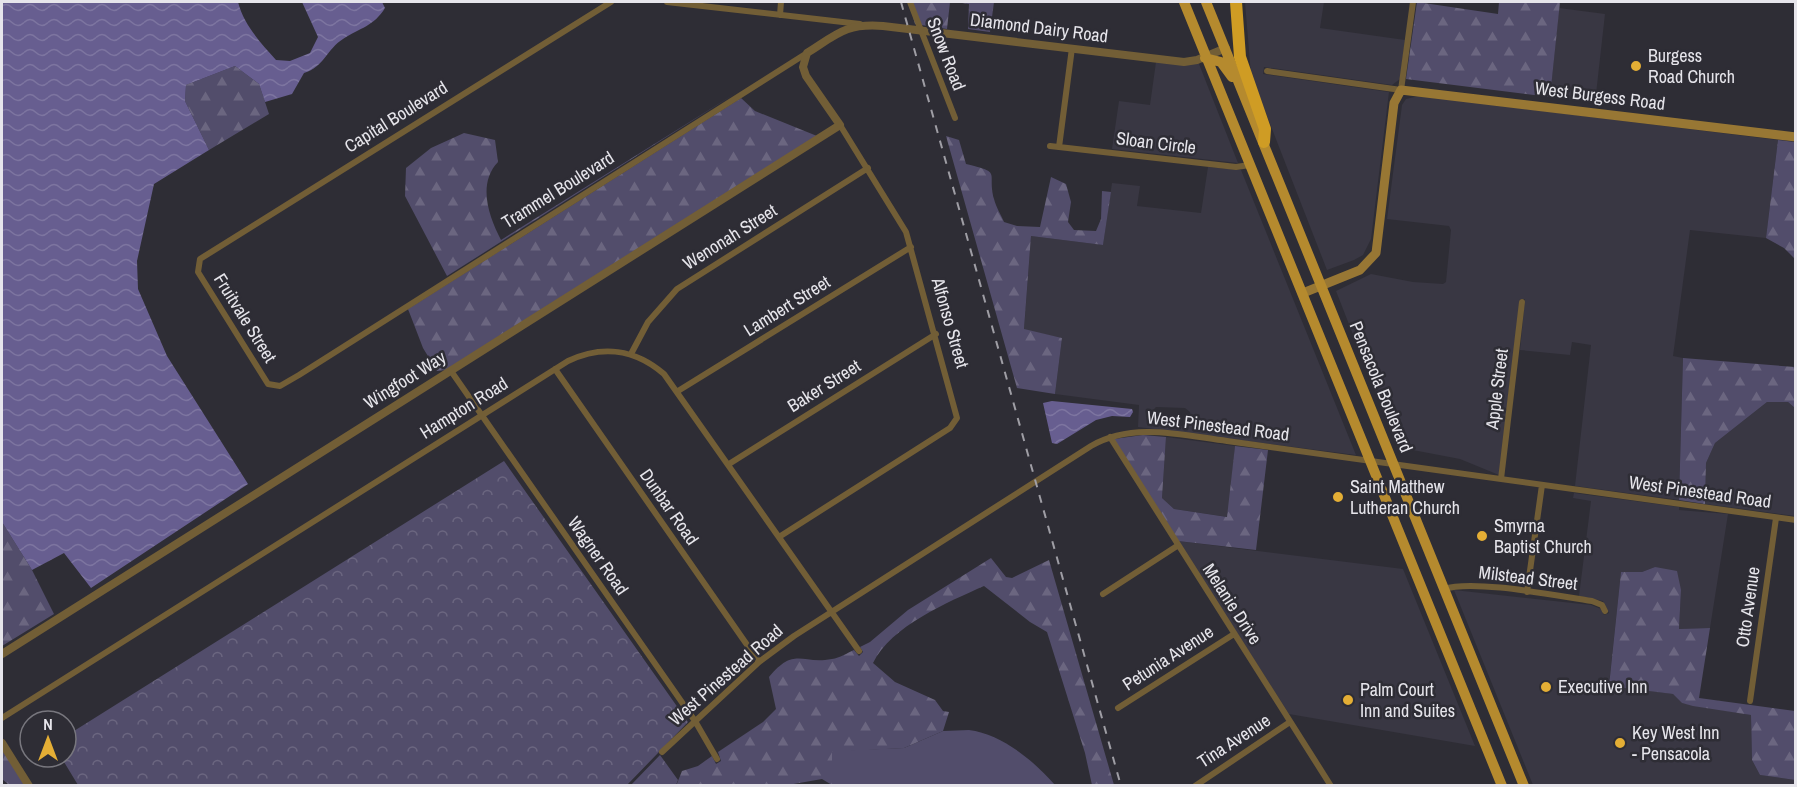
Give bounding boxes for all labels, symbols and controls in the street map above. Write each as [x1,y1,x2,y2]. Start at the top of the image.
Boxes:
street label: Diamond Dairy Road [969,7,1109,48]
street label: Snow Road [921,14,972,94]
place label: Burgess Road Church [1648,43,1735,89]
marker: Burgess Road Church [1629,59,1643,73]
street label: Capital Boulevard [339,75,452,158]
street label: West Burgess Road [1534,75,1667,116]
street label: Sloan Circle [1115,125,1197,160]
street label: Trammel Boulevard [497,145,619,234]
street label: Wenonah Street [678,198,781,275]
street label: Fruitvale Street [208,268,283,367]
street label: Lambert Street [739,269,835,342]
street label: Alfonso Street [925,274,975,371]
street label: Pensacola Boulevard [1344,317,1419,456]
street label: Wingfoot Way [359,344,451,415]
street label: Apple Street [1479,347,1514,432]
street label: Baker Street [782,353,865,418]
street label: Hampton Road [415,371,512,444]
street label: West Pinestead Road [1145,404,1291,447]
street label: Dunbar Road [634,464,705,550]
street label: West Pinestead Road [1627,469,1773,514]
place label: Saint Matthew Lutheran Church [1350,474,1460,520]
marker: Saint Matthew Lutheran Church [1331,490,1345,504]
street label: Wagner Road [562,511,635,600]
place label: Smyrna Baptist Church [1494,513,1592,559]
marker: Smyrna Baptist Church [1475,529,1489,543]
street label: Melanie Drive [1197,558,1268,649]
street label: Milstead Street [1477,559,1579,596]
street label: Otto Avenue [1729,565,1766,649]
street label: West Pinestead Road [663,618,788,731]
street label: Petunia Avenue [1117,619,1218,696]
place label: Executive Inn [1558,674,1647,699]
place label: Palm Court Inn and Suites [1360,677,1455,723]
marker: Executive Inn [1539,680,1553,694]
marker: Palm Court Inn and Suites [1341,693,1355,707]
street label: Tina Avenue [1192,708,1275,773]
north arrow [18,709,78,769]
text: N [43,713,53,735]
place label: Key West Inn - Pensacola [1632,720,1720,766]
marker: Key West Inn - Pensacola [1613,736,1627,750]

